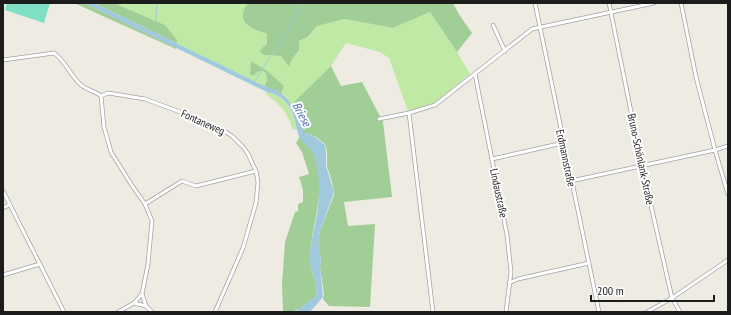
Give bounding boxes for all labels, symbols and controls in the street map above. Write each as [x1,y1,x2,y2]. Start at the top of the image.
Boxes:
water label: Briese [289,99,315,130]
street label: Fontaneweg [179,106,227,138]
street label: Bruno-Schönlank-Straße [625,112,658,206]
street label: Erdmannstraße [553,128,579,188]
street label: Lindaustraße [487,167,511,219]
scale bar [591,277,714,303]
text: 200 m [597,283,624,298]

